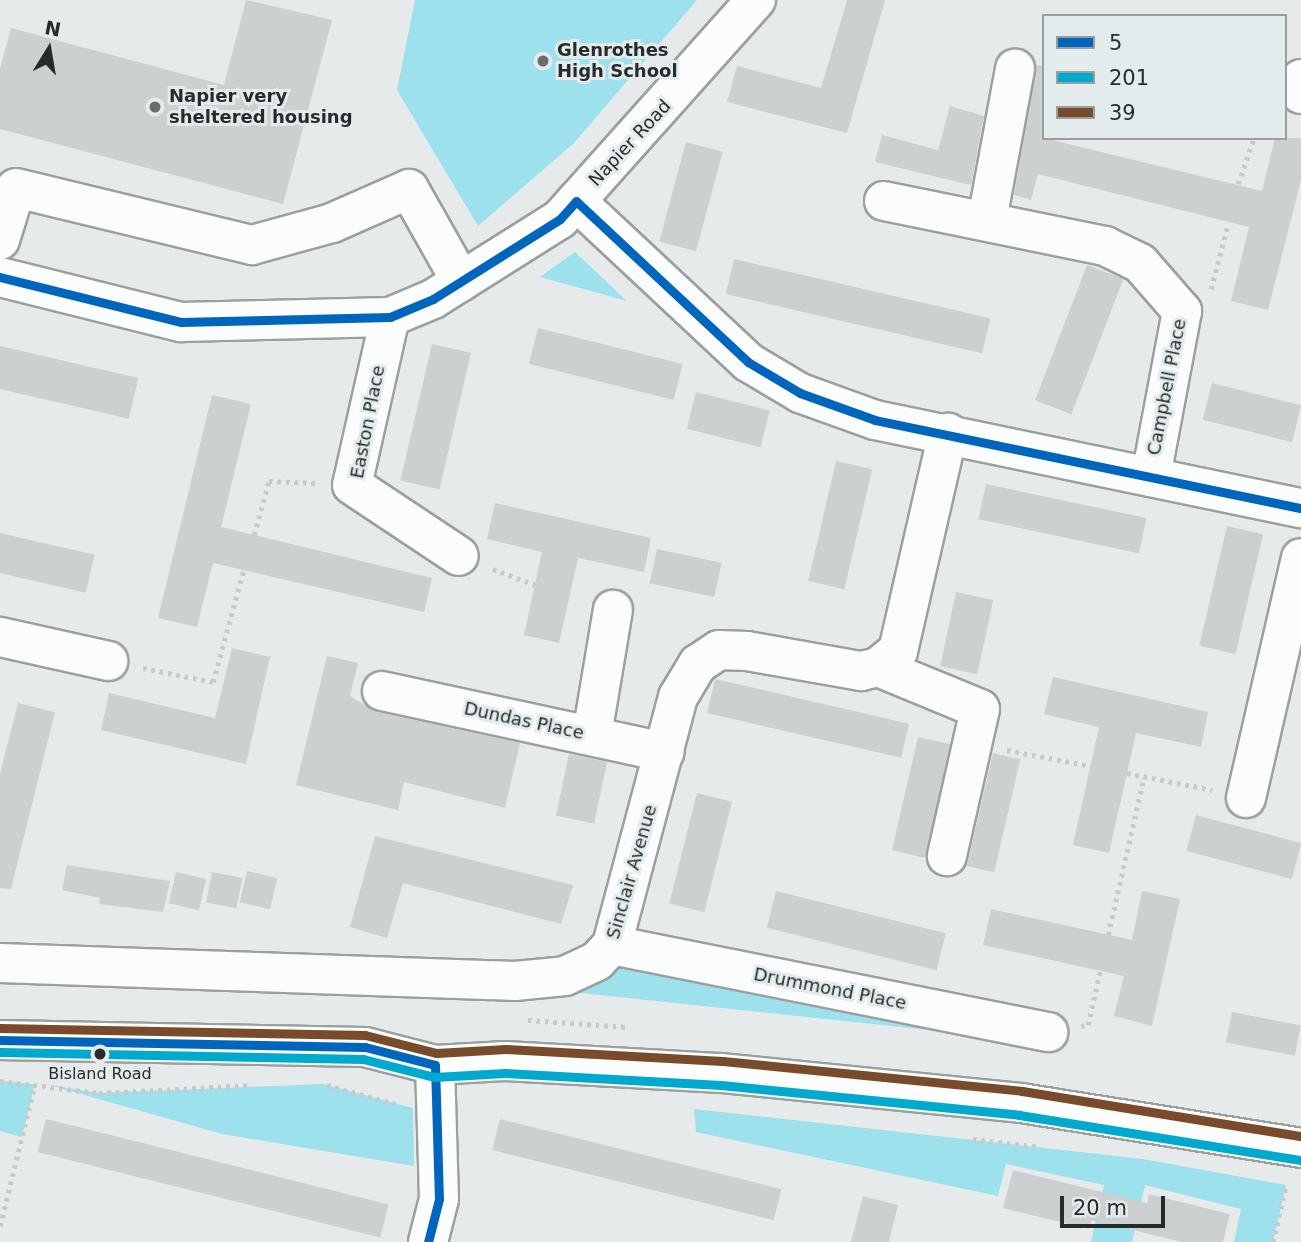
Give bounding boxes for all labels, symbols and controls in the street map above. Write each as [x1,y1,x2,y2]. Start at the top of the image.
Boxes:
north arrow [14,14,84,84]
legend [1042,14,1287,140]
text: N [43,16,63,41]
text: 5 [1109,31,1122,55]
place label: Glenrothes High School [557,40,678,82]
marker: Glenrothes High School [535,53,551,69]
text: 201 [1109,66,1149,90]
place label: Napier very sheltered housing [169,86,353,128]
street label: Napier Road [584,95,676,191]
marker: Napier very sheltered housing [147,99,163,115]
text: 39 [1109,101,1136,125]
street label: Campbell Place [1143,317,1191,457]
street label: Easton Place [346,364,390,480]
street label: Dundas Place [462,698,586,744]
street label: Sinclair Avenue [602,802,662,942]
street label: Drummond Place [752,964,908,1014]
marker: Bisland Road [93,1047,107,1061]
place label: Bisland Road [48,1064,152,1084]
scale bar [1063,1182,1168,1226]
text: 20 m [1073,1196,1127,1220]

